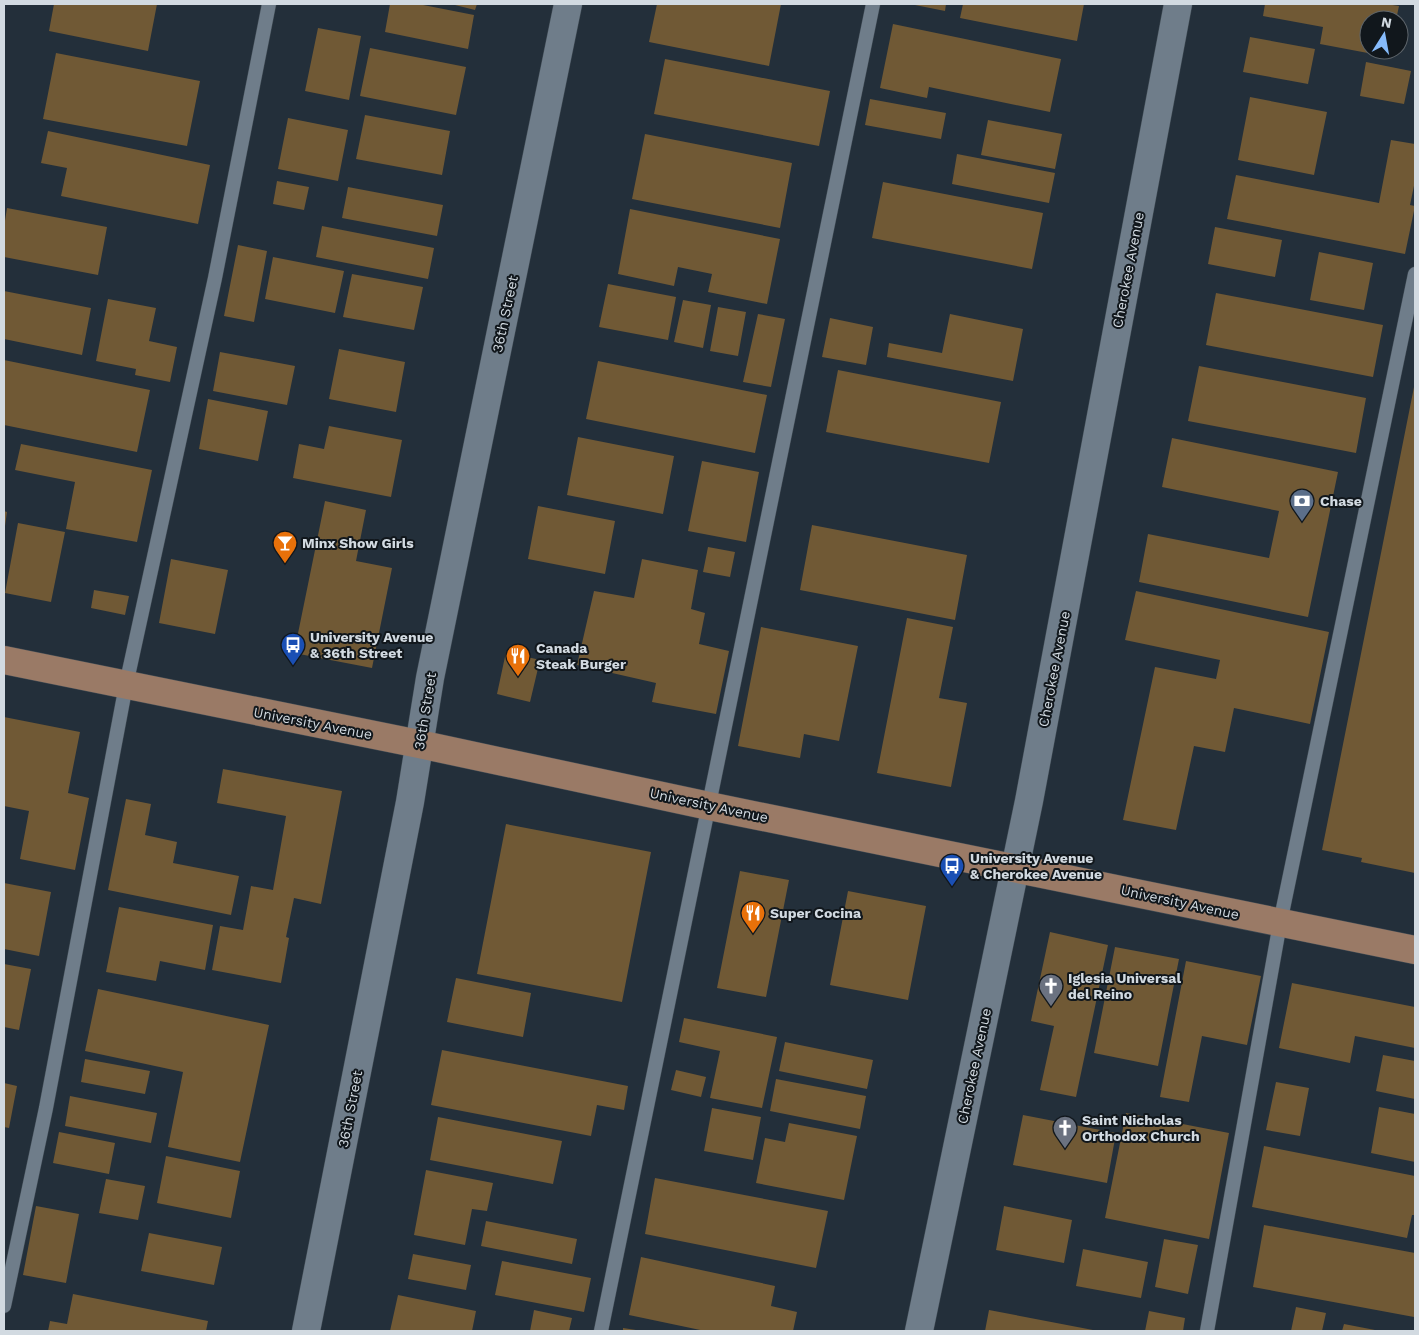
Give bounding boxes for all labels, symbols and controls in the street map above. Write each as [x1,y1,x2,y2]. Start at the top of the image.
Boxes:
north arrow [1359,10,1409,60]
text: N [1380,13,1393,31]
street label: Cherokee Avenue [1109,211,1147,329]
street label: 36th Street [489,274,521,354]
bank icon: Chase [1289,488,1315,522]
place label: Chase [1320,493,1362,509]
bar icon: Minx Show Girls [272,530,298,564]
place label: Minx Show Girls [302,535,414,551]
street label: Cherokee Avenue [1035,610,1073,728]
place label: University Avenue & 36th Street [310,629,433,661]
bus stop icon: University Avenue & 36th Street [280,632,306,666]
place label: Canada Steak Burger [536,640,626,672]
restaurant icon: Canada Steak Burger [505,643,531,677]
street label: 36th Street [411,671,439,751]
street label: University Avenue [252,704,374,742]
street label: University Avenue [648,785,770,825]
place label: University Avenue & Cherokee Avenue [970,850,1102,882]
bus stop icon: University Avenue & Cherokee Avenue [939,853,965,887]
street label: University Avenue [1119,882,1241,922]
restaurant icon: Super Cocina [740,900,766,934]
place label: Super Cocina [770,905,862,921]
place label: Iglesia Universal del Reino [1068,970,1181,1002]
church icon: Iglesia Universal del Reino [1038,973,1064,1007]
street label: Cherokee Avenue [954,1007,994,1125]
street label: 36th Street [335,1069,365,1149]
place label: Saint Nicholas Orthodox Church [1082,1112,1200,1144]
church icon: Saint Nicholas Orthodox Church [1052,1115,1078,1149]

